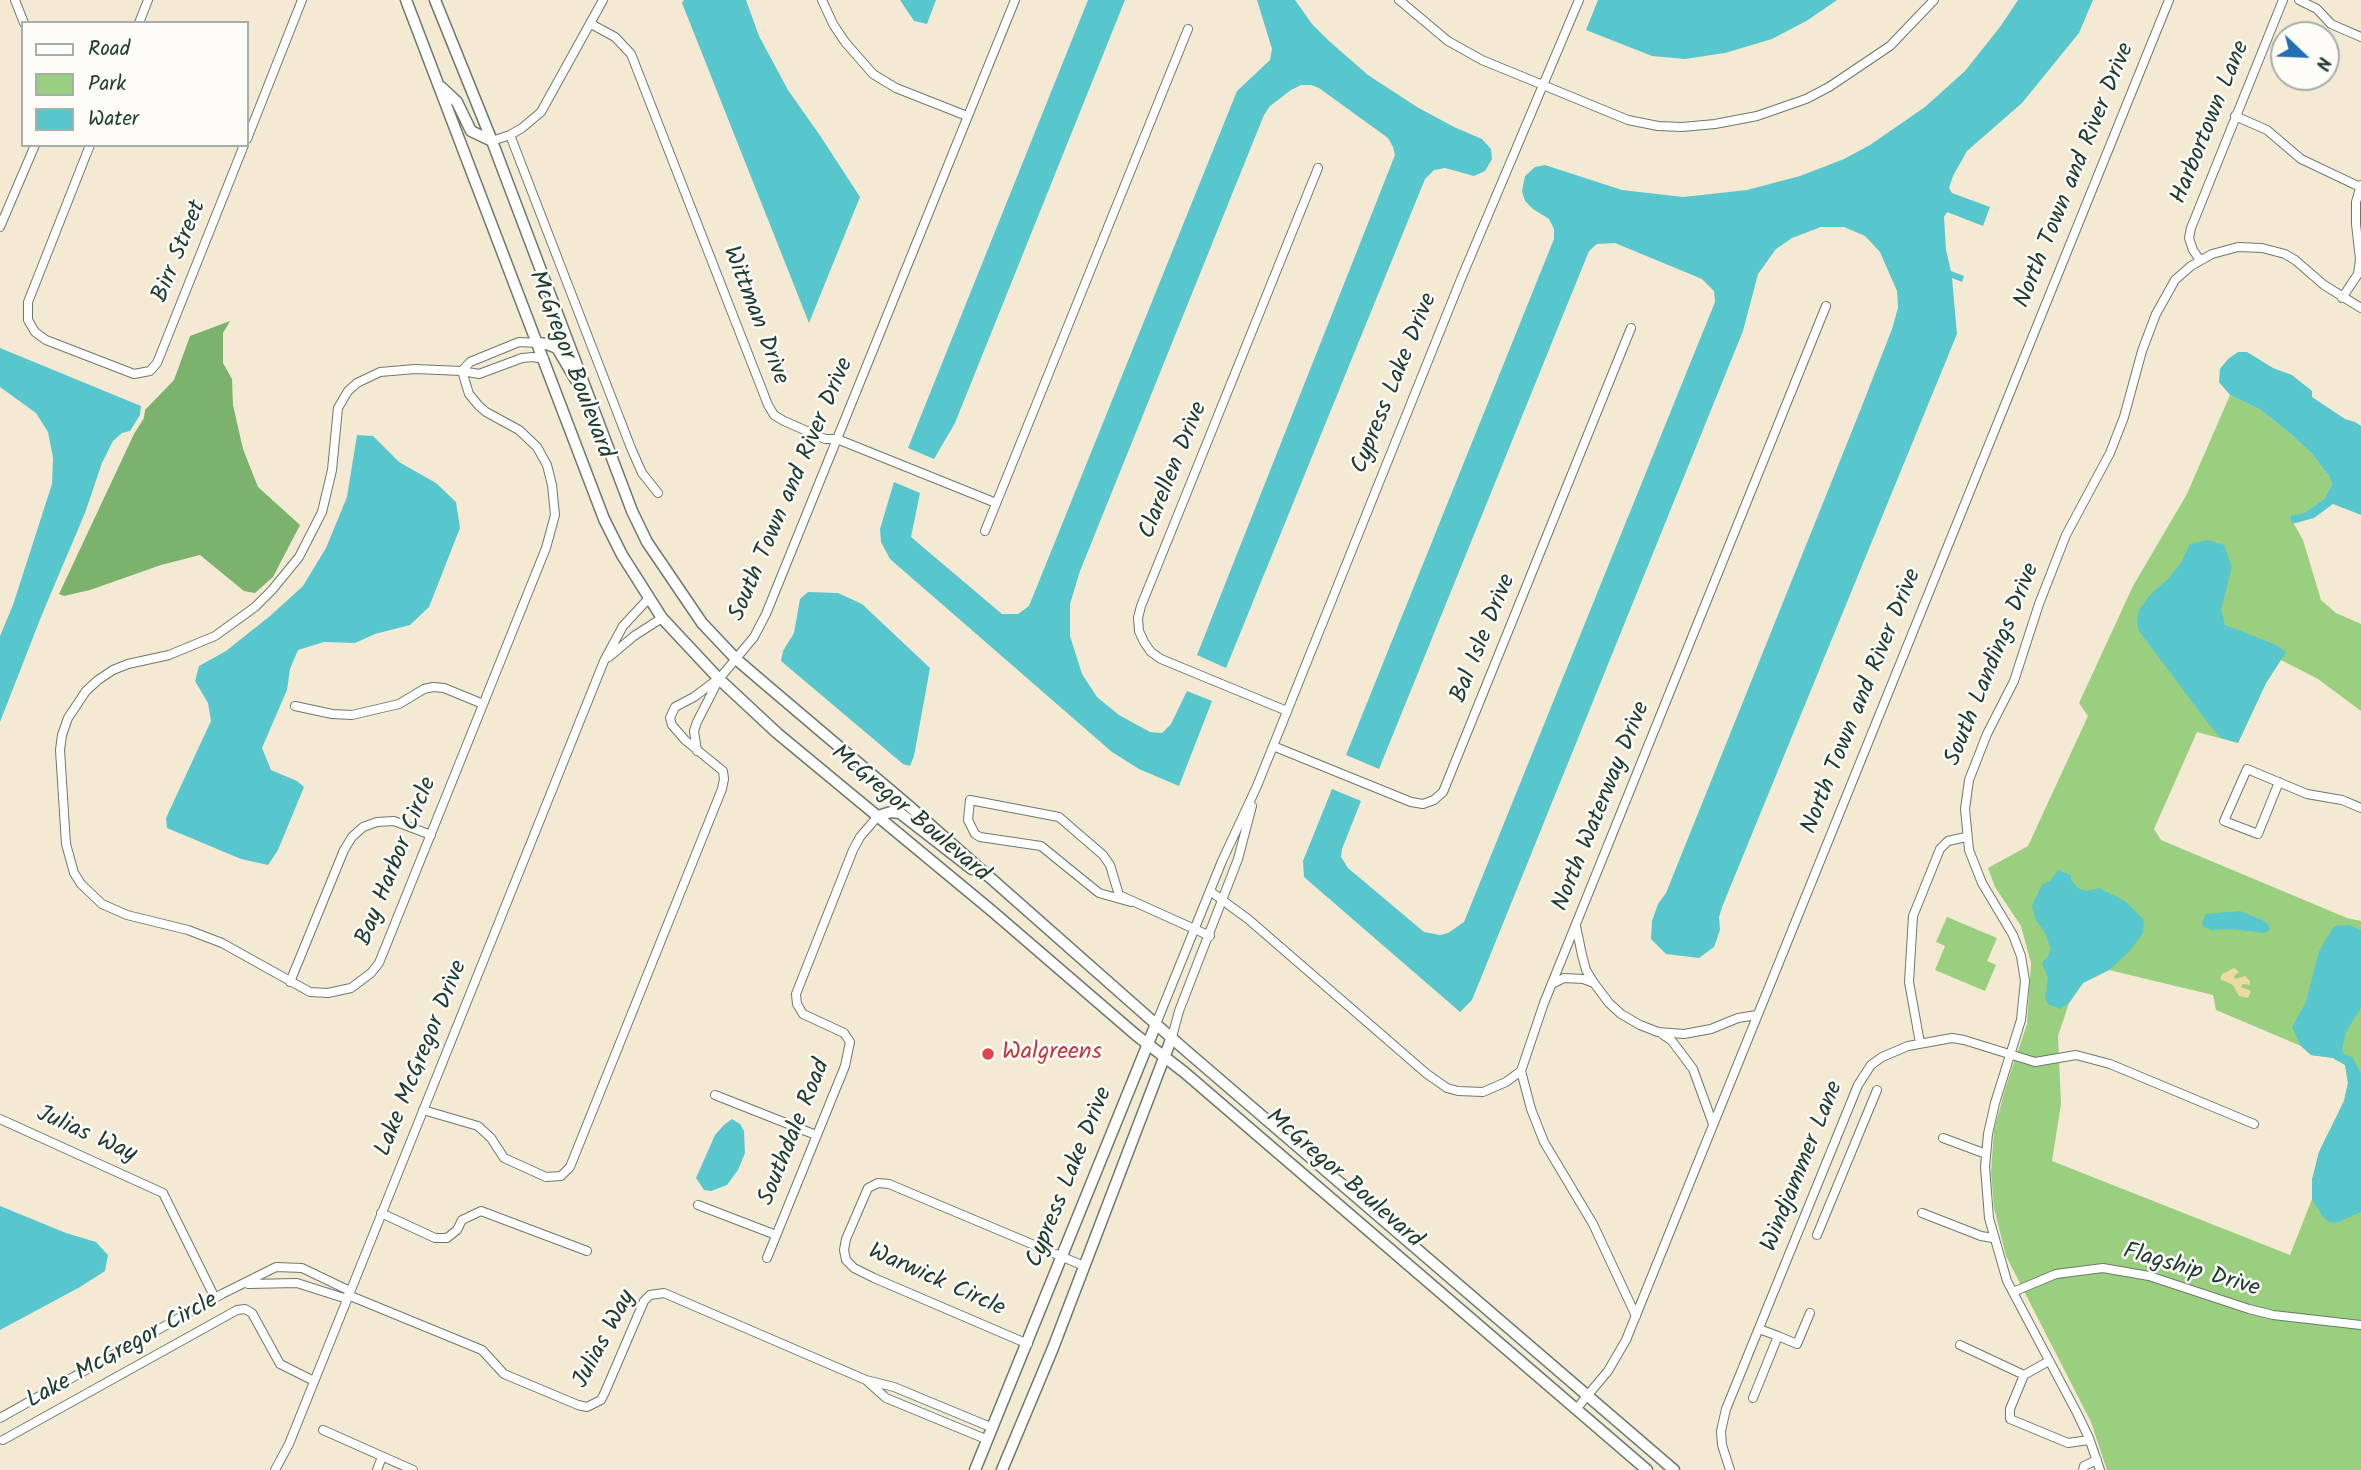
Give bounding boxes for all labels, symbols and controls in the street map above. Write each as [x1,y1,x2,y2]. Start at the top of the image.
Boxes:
legend [21,21,248,147]
north arrow [2270,21,2340,91]
text: Road [88,33,130,66]
street label: Harbortown Lane [2166,37,2258,209]
street label: North Town and River Drive [2010,39,2142,313]
text: N [2306,52,2339,75]
text: Park [88,68,126,101]
text: Water [88,103,139,136]
street label: Birr Street [148,197,214,307]
street label: Wittman Drive [714,243,794,389]
street label: McGregor Boulevard [520,267,618,463]
street label: Cypress Lake Drive [1347,290,1445,478]
street label: South Town and River Drive [724,354,862,626]
street label: Clarellen Drive [1134,398,1216,544]
street label: South Landings Drive [1940,560,2048,770]
street label: North Town and River Drive [1797,565,1929,839]
street label: Bal Isle Drive [1446,571,1524,707]
street label: North Waterway Drive [1548,698,1658,916]
street label: McGregor Boulevard [824,740,994,890]
street label: Bay Harbor Circle [351,774,445,950]
street label: Lake McGregor Drive [371,957,475,1161]
place label: Walgreens [1002,1040,1102,1068]
marker: Walgreens [980,1046,996,1062]
street label: Southdale Road [754,1056,838,1210]
street label: Windjammer Lane [1757,1078,1851,1256]
street label: Cypress Lake Drive [1022,1084,1120,1272]
street label: Julias Way [31,1101,141,1171]
street label: McGregor Boulevard [1259,1104,1427,1256]
street label: Warwick Circle [863,1239,1009,1325]
street label: Flagship Drive [2119,1239,2263,1305]
street label: Julias Way [568,1286,644,1394]
street label: Lake McGregor Circle [22,1287,224,1417]

